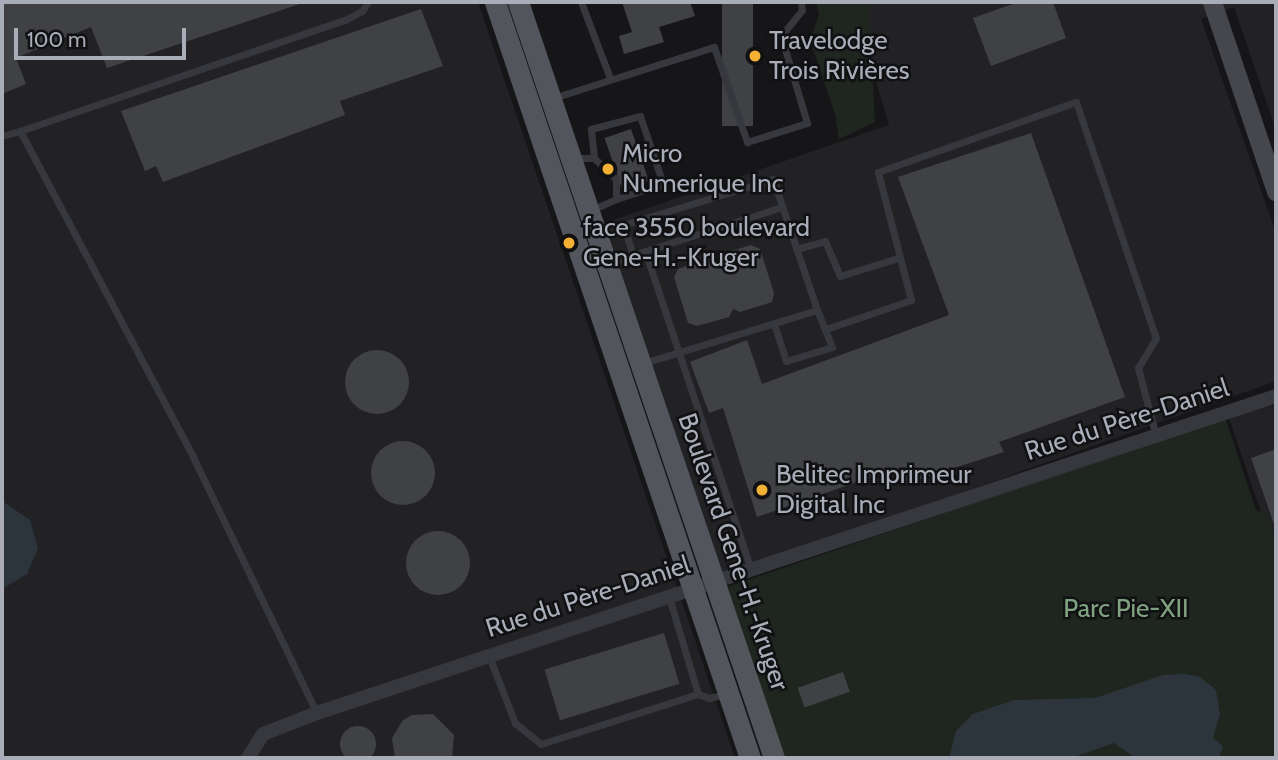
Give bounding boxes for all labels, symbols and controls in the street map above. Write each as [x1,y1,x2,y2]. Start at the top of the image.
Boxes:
scale bar [18,14,189,58]
place label: Travelodge Trois Rivières [769,25,909,86]
text: 100 m [27,27,86,52]
marker: Travelodge Trois Rivières [747,48,763,64]
place label: Micro Numerique Inc [622,138,783,200]
marker: Micro Numerique Inc [600,161,616,177]
place label: face 3550 boulevard Gene-H.-Kruger [583,212,810,274]
marker: face 3550 boulevard Gene-H.-Kruger [561,235,577,251]
street label: Rue du Père-Daniel [1021,372,1233,468]
street label: Boulevard Gene-H.-Kruger [671,409,795,695]
place label: Belitec Imprimeur Digital Inc [776,459,971,520]
marker: Belitec Imprimeur Digital Inc [754,482,770,498]
street label: Rue du Père-Daniel [482,549,694,645]
park label: Parc Pie-XII [1063,593,1189,625]

